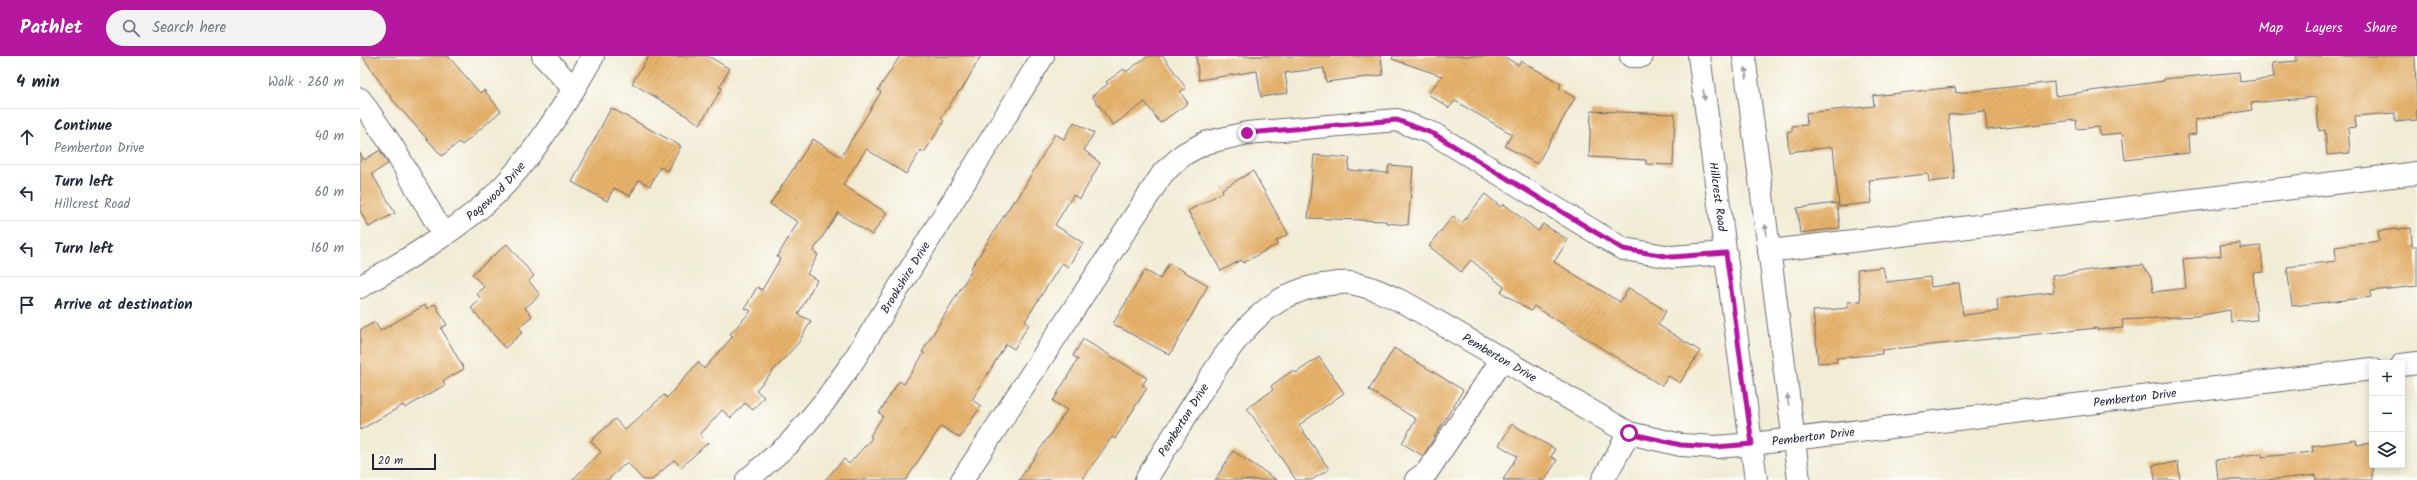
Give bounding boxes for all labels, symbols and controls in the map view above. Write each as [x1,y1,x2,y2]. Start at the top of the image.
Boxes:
search box [106,10,386,46]
text: Pathlet [20,13,82,43]
text: Search here [152,16,226,40]
icon: search [120,17,142,39]
text: Map [2259,17,2283,39]
text: Layers [2305,17,2343,39]
text: Share [2365,17,2397,39]
one-way arrow [1743,67,1749,79]
text: 4 min [16,69,60,96]
text: Walk · 260 m [268,72,344,93]
one-way arrow [1701,89,1707,101]
text: Continue [54,114,112,138]
route end [1238,124,1256,142]
icon: ahead [16,126,38,148]
text: 40 m [315,126,344,147]
text: Pemberton Drive [54,138,144,159]
street label: Pagewood Drive [462,157,531,226]
street label: Hillcrest Road [1703,161,1732,234]
text: Turn left [54,170,114,194]
icon: left [16,182,38,204]
text: 60 m [315,182,344,203]
text: Hillcrest Road [54,194,130,215]
one-way arrow [1763,224,1769,236]
text: Turn left [54,237,114,261]
street label: Brookshire Drive [876,237,936,317]
icon: left [16,238,38,260]
text: 160 m [311,238,344,259]
text: Arrive at destination [54,293,193,317]
icon: arrive [16,294,38,316]
street label: Pemberton Drive [1458,329,1541,388]
map controls [2369,360,2405,468]
button: + [2369,360,2405,396]
street label: Pemberton Drive [1154,379,1215,460]
street label: Pemberton Drive [2092,384,2178,413]
one-way arrow [1785,394,1791,406]
button: − [2369,396,2405,432]
street label: Pemberton Drive [1771,423,1856,452]
route start [1620,424,1638,442]
button: layers [2369,432,2405,468]
scale bar [372,452,436,471]
text: 20 m [378,452,403,470]

